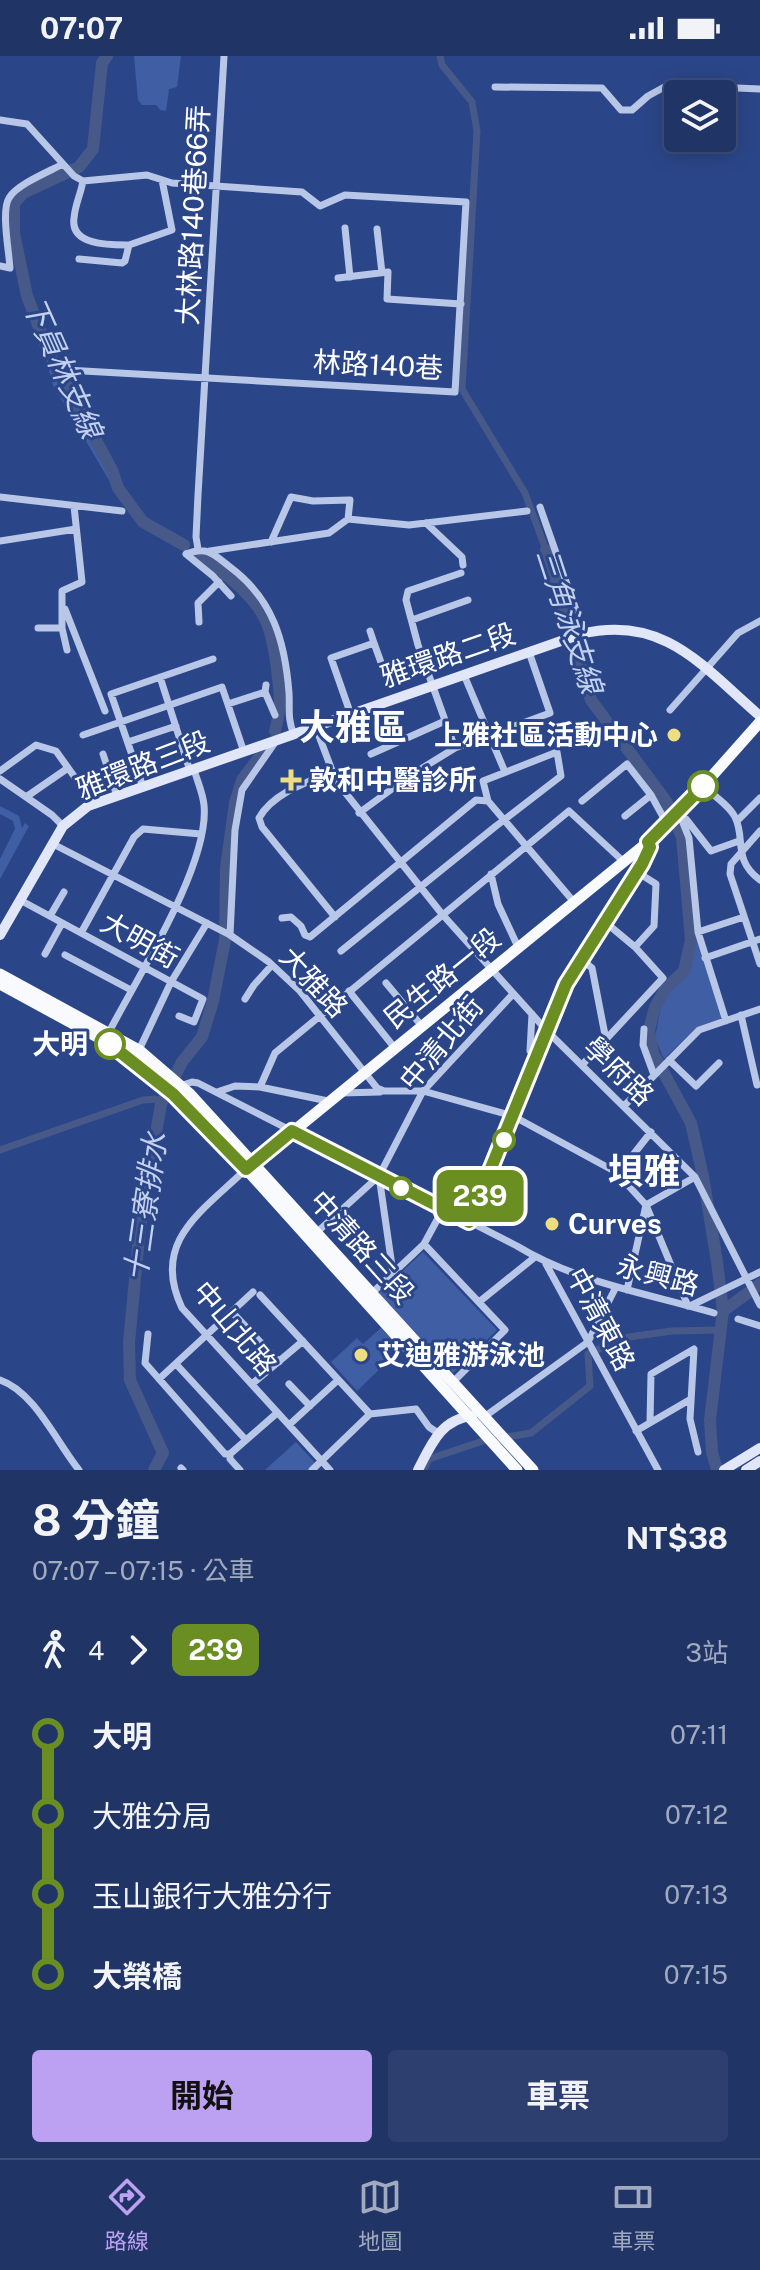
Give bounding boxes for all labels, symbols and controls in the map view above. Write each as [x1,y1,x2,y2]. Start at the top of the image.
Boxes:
text: 07:07 [40,10,123,46]
map controls [664,80,736,152]
button: layers [664,80,736,152]
street label: 大林路140巷66弄 [170,104,215,326]
water label: 下員林支線 [16,292,111,446]
street label: 林路140巷 [312,345,444,384]
water label: 三角泳支線 [530,544,611,700]
street label: 雅環路二段 [376,616,519,693]
district label: 大雅區 [299,706,407,748]
place label: 上雅社區活動中心 [434,718,658,751]
street label: 雅環路三段 [72,724,214,805]
marker: 上雅社區活動中心 [665,726,683,744]
place label: 敦和中醫診所 [309,763,477,796]
marker: 敦和中醫診所 [280,769,302,791]
unlabelled marker [688,771,718,801]
street label: 大明街 [96,905,185,974]
street label: 民生路一段 [377,921,506,1034]
street label: 大雅路 [274,940,355,1024]
street label: 中清北街 [392,989,489,1096]
place label: 大明 [32,1027,88,1060]
marker: 大明 [95,1029,125,1059]
street label: 學府路 [578,1030,661,1112]
water label: 十三寮排水 [117,1128,174,1284]
unlabelled marker [493,1129,515,1151]
district label: 垻雅 [608,1150,680,1192]
line badge: 239 [434,1170,526,1222]
unlabelled marker [390,1177,412,1199]
text: 239 [453,1179,507,1212]
street label: 中清路三段 [303,1184,421,1310]
place label: Curves [568,1207,662,1240]
marker: Curves [543,1215,561,1233]
street label: 永興路 [613,1248,703,1301]
street label: 中清東路 [561,1262,642,1376]
street label: 中山北路 [187,1274,284,1381]
place label: 艾迪雅游泳池 [377,1338,545,1371]
marker: 艾迪雅游泳池 [352,1346,370,1364]
text: 8 分鐘 [32,1494,159,1546]
text: NT$38 [626,1520,728,1556]
text: 07:07 – 07:15 · 公車 [32,1555,254,1586]
icon: walk [32,1628,76,1672]
icon: forward [116,1628,160,1672]
text: 239 [188,1633,243,1666]
text: 4 [88,1635,104,1666]
text: 3站 [686,1637,728,1668]
text: 大明 [92,1718,152,1754]
text: 07:11 [670,1719,728,1750]
text: 大雅分局 [92,1798,212,1834]
text: 07:12 [665,1799,728,1830]
text: 玉山銀行大雅分行 [92,1878,332,1914]
text: 07:13 [664,1879,728,1910]
text: 大榮橋 [92,1958,182,1994]
text: 07:15 [664,1959,728,1990]
button: 開始 [32,2050,372,2142]
button: 車票 [388,2050,728,2142]
tab: 路線 [105,2175,149,2255]
tab: 地圖 [358,2175,402,2255]
tab: 車票 [611,2175,655,2255]

